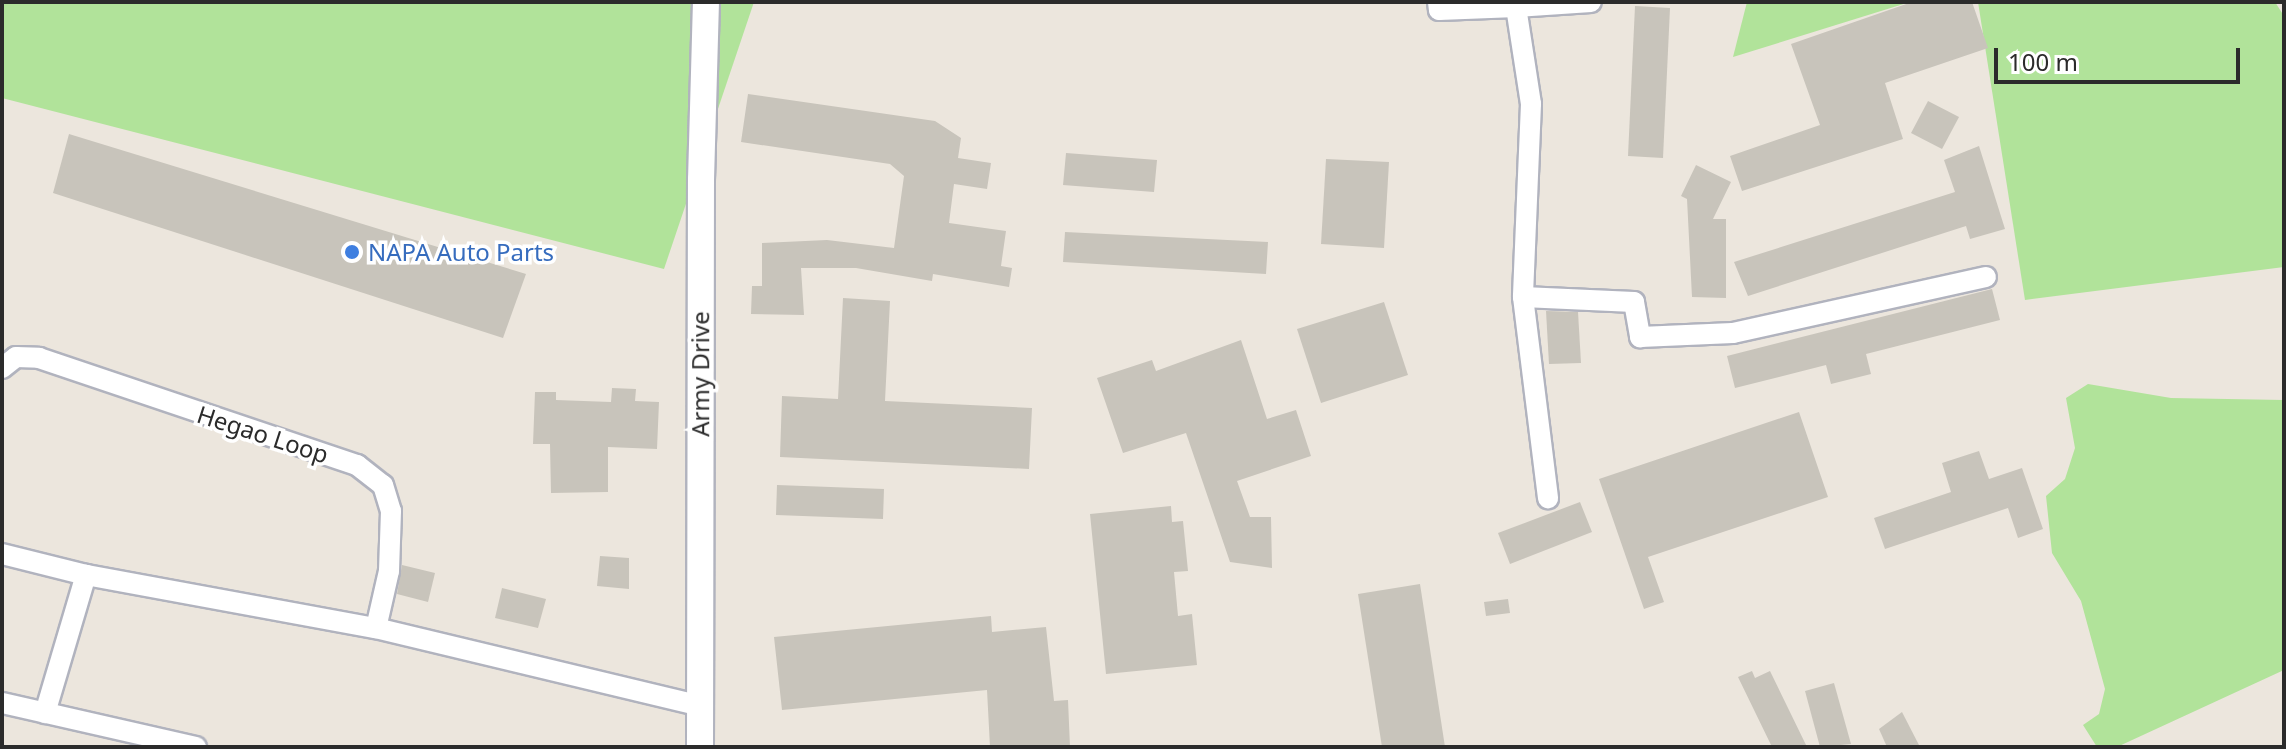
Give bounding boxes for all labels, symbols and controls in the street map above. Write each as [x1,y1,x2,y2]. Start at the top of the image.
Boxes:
scale bar [1998,32,2244,82]
text: 100 m [2008,45,2078,78]
place label: NAPA Auto Parts [368,238,554,266]
marker: NAPA Auto Parts [343,243,361,261]
street label: Army Drive [686,311,714,437]
street label: Hegao Loop [194,399,332,469]

